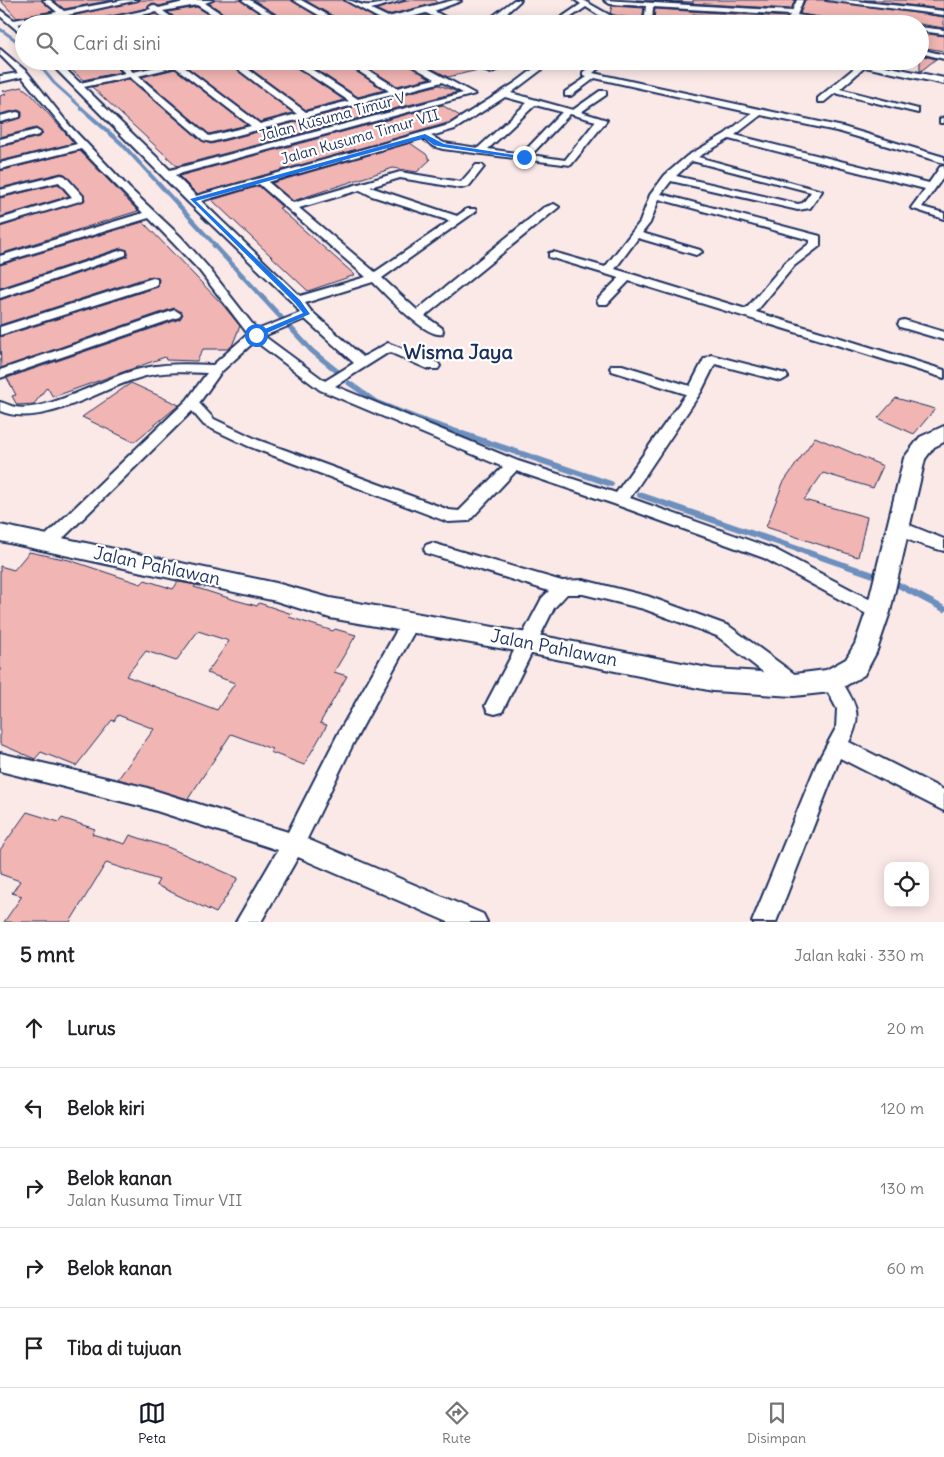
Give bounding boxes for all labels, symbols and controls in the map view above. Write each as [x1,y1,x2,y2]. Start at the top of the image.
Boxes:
search box [15,15,929,70]
icon: search [33,29,61,57]
text: Cari di sini [73,31,161,55]
street label: Jalan Kusuma Timur V [256,88,407,145]
street label: Jalan Kusuma Timur VII [278,105,441,168]
route end [513,146,536,169]
route start [245,324,268,347]
district label: Wisma Jaya [403,339,513,364]
street label: Jalan Pahlawan [92,541,222,590]
street label: Jalan Pahlawan [489,624,619,671]
map controls [884,862,929,907]
button: locate [884,862,929,907]
text: 5 mnt [20,941,75,968]
text: Jalan kaki · 330 m [794,945,924,965]
icon: ahead [20,1014,48,1042]
text: Lurus [67,1016,116,1040]
text: 20 m [887,1018,924,1038]
icon: left [20,1094,48,1122]
text: Belok kiri [67,1096,145,1120]
text: 120 m [881,1098,924,1118]
text: Belok kanan [67,1166,172,1190]
icon: right [20,1174,48,1202]
text: 130 m [880,1178,924,1198]
text: Jalan Kusuma Timur VII [67,1190,242,1210]
icon: right [20,1254,48,1282]
text: Belok kanan [67,1256,172,1280]
text: 60 m [886,1258,924,1278]
icon: arrive [20,1334,48,1362]
text: Tiba di tujuan [67,1336,182,1360]
tab: Peta [138,1399,166,1447]
tab: Rute [442,1399,471,1447]
tab: Disimpan [747,1399,806,1447]

